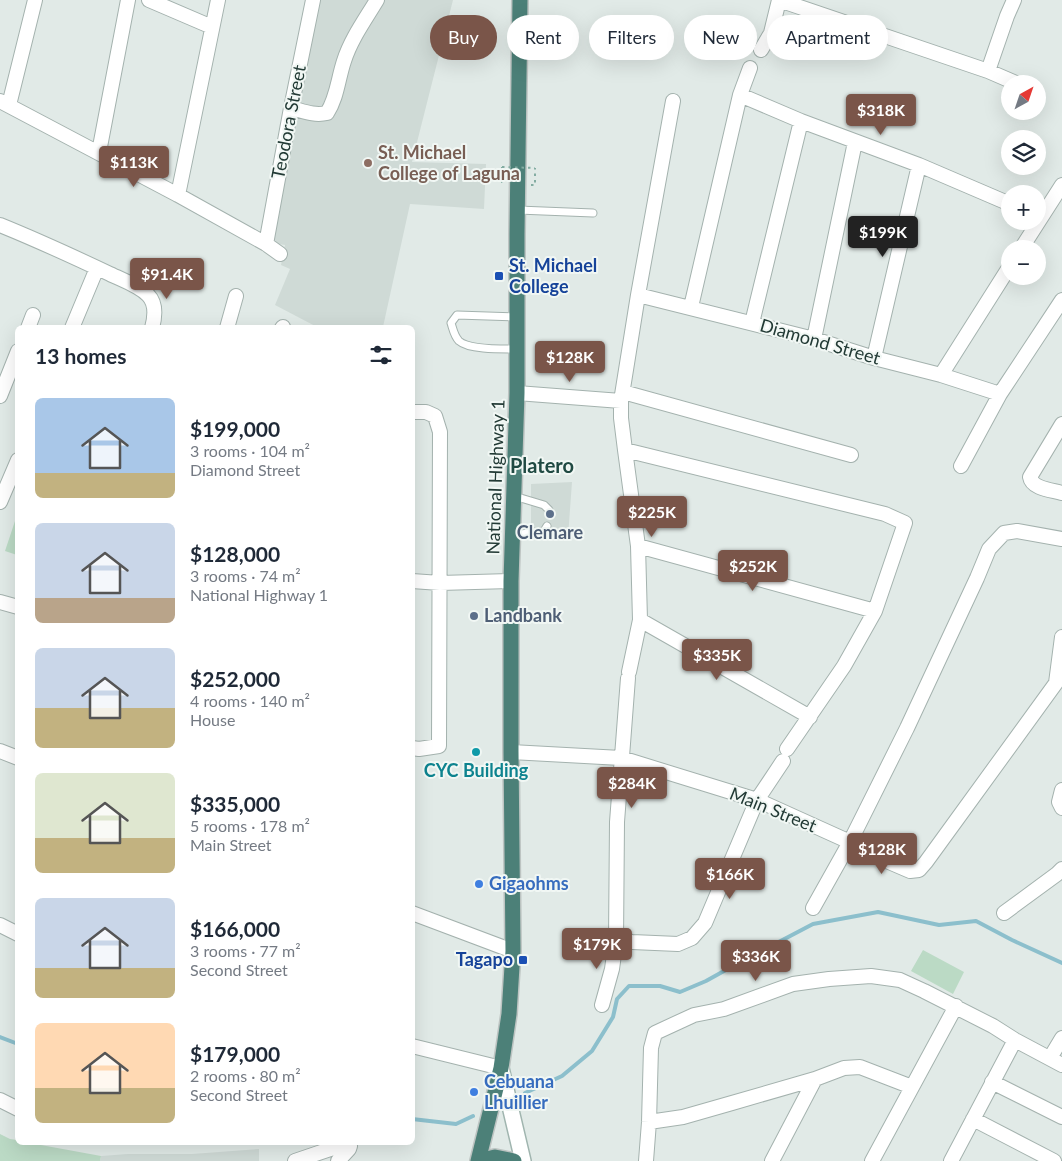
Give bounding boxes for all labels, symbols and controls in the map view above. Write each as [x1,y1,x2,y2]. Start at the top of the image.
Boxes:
chip: Buy [430,15,497,60]
chip: Rent [507,15,579,60]
chip: Filters [589,15,674,60]
chip: New [684,15,757,60]
chip: Apartment [767,15,888,60]
street label: Teodora Street [266,62,310,181]
north arrow [1001,75,1046,120]
map controls [1001,75,1046,285]
pin: $318K [846,94,916,136]
text: $318K [857,100,905,119]
button: layers [1001,130,1046,175]
place label: St. Michael College of Laguna [378,141,520,184]
pin: $113K [99,146,169,188]
text: $113K [110,152,158,171]
marker: St. Michael College of Laguna [362,157,374,169]
button: + [1001,185,1046,230]
pin: $199K [848,216,918,258]
text: $199K [859,222,907,241]
button: − [1001,240,1046,285]
place label: St. Michael College [509,254,597,297]
pin: $91.4K [126,258,208,300]
text: $91.4K [141,264,193,283]
marker: St. Michael College [493,270,505,282]
street label: Diamond Street [758,313,883,369]
pin: $128K [535,340,605,383]
icon: filters [367,341,395,369]
text: 13 homes [35,343,126,368]
text: $128K [546,347,594,366]
street label: National Highway 1 [481,399,509,555]
text: $199,000 [190,416,280,441]
icon: home [75,418,135,478]
text: 3 rooms · 104 m² [190,441,310,460]
district label: Platero [510,453,574,477]
text: Diamond Street [190,460,300,479]
pin: $225K [617,496,687,538]
text: $225K [628,502,676,521]
marker: Clemare [544,508,556,520]
place label: Clemare [517,521,584,543]
text: $128,000 [190,541,280,566]
icon: home [75,543,135,603]
pin: $252K [718,550,788,592]
text: $252K [729,556,777,575]
text: 3 rooms · 74 m² [190,566,301,585]
text: National Highway 1 [190,585,328,604]
place label: Landbank [484,604,562,626]
marker: Landbank [468,610,480,622]
pin: $335K [682,638,752,681]
text: $335K [693,645,741,664]
text: $252,000 [190,666,280,691]
icon: home [75,668,135,728]
text: 4 rooms · 140 m² [190,691,310,710]
text: House [190,710,235,729]
marker: CYC Building [470,746,482,758]
place label: CYC Building [424,759,529,781]
pin: $284K [597,766,667,809]
text: $284K [608,773,656,792]
street label: Main Street [727,782,821,837]
text: $335,000 [190,791,280,816]
icon: home [75,793,135,853]
text: 5 rooms · 178 m² [190,816,310,835]
pin: $128K [847,832,917,875]
text: Main Street [190,835,272,854]
text: $128K [858,839,906,858]
pin: $166K [695,858,765,900]
text: $166K [706,864,754,883]
place label: Gigaohms [489,872,569,894]
marker: Gigaohms [473,878,485,890]
text: $166,000 [190,916,280,941]
icon: home [75,918,135,978]
pin: $179K [562,928,632,970]
text: $179K [573,934,621,953]
pin: $336K [721,940,791,982]
text: 3 rooms · 77 m² [190,941,301,960]
text: $336K [732,946,780,965]
place label: Tagapo [456,948,513,970]
marker: Tagapo [517,954,529,966]
text: Second Street [190,960,288,979]
text: $179,000 [190,1041,280,1066]
icon: home [75,1043,135,1103]
text: 2 rooms · 80 m² [190,1066,301,1085]
place label: Cebuana Lhuillier [484,1070,554,1113]
text: Second Street [190,1085,288,1104]
marker: Cebuana Lhuillier [468,1086,480,1098]

